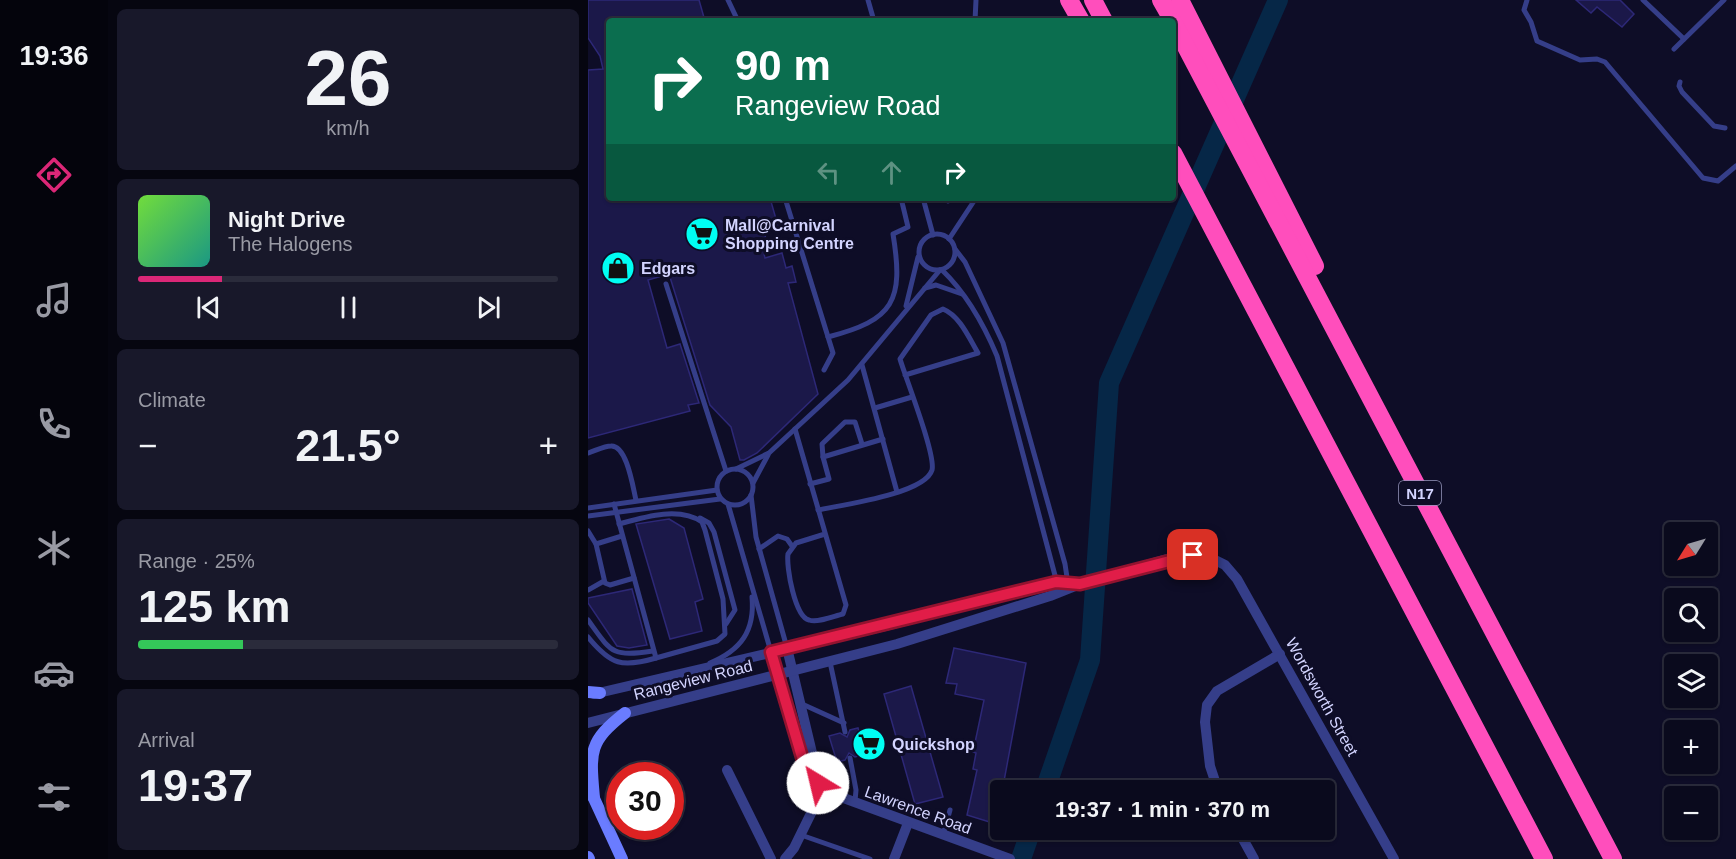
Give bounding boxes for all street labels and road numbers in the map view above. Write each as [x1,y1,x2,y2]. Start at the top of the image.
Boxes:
road number: N17 [1399,481,1441,505]
street label: Wordsworth Street [1283,635,1362,759]
street label: Rangeview Road [632,657,754,703]
street label: Lawrence Road [862,783,974,837]

